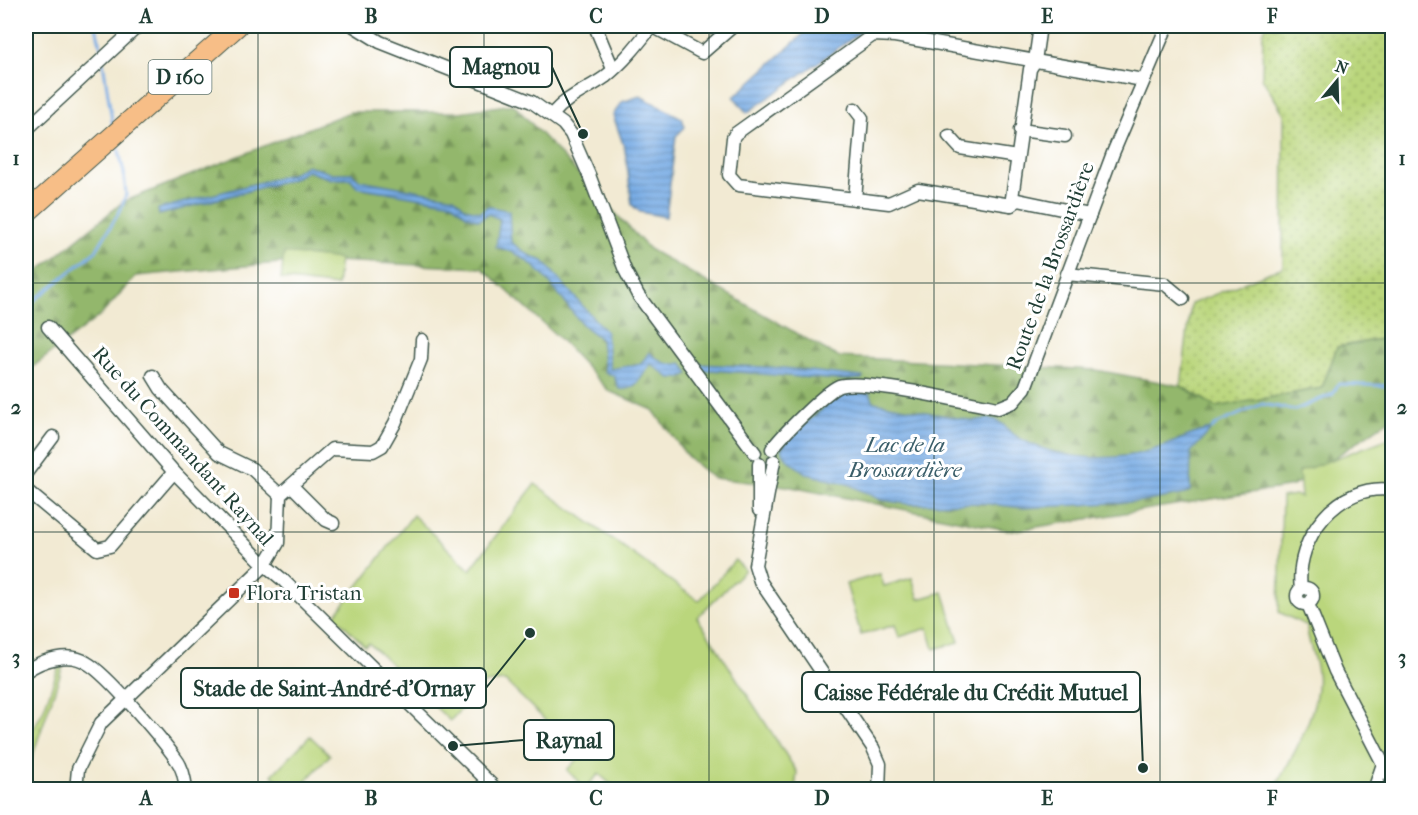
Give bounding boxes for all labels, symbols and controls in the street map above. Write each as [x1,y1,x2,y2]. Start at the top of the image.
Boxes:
text: A [138,5,154,28]
text: B [364,5,378,28]
text: C [589,5,603,28]
text: D [814,5,830,28]
text: E [1041,5,1053,28]
text: F [1266,5,1278,28]
callout: Magnou [450,47,552,87]
north arrow [1307,51,1367,111]
text: Magnou [461,54,541,80]
text: N [1333,56,1351,79]
road number: D 160 [148,60,212,94]
text: 1 [12,147,20,170]
text: 1 [1398,147,1406,170]
street label: Route de la Brossardière [1001,159,1099,373]
street label: Rue du Commandant Raynal [87,341,279,551]
text: 2 [11,396,21,419]
text: 2 [1397,396,1407,419]
water label: Lac de la Brossardière [847,432,963,483]
place label: Flora Tristan [246,581,362,605]
marker: Flora Tristan [227,586,241,600]
text: 3 [12,646,20,669]
text: 3 [1398,646,1406,669]
callout: Stade de Saint-André-d'Ornay [181,668,486,708]
callout: Caisse Fédérale du Crédit Mutuel [802,672,1140,712]
text: Stade de Saint-André-d'Ornay [193,676,476,702]
text: Caisse Fédérale du Crédit Mutuel [814,680,1129,706]
callout: Raynal [524,720,614,760]
text: Raynal [536,728,603,754]
text: A [138,787,154,810]
text: B [364,787,378,810]
text: C [589,787,603,810]
text: D [814,787,830,810]
text: E [1041,787,1053,810]
text: F [1266,787,1278,810]

